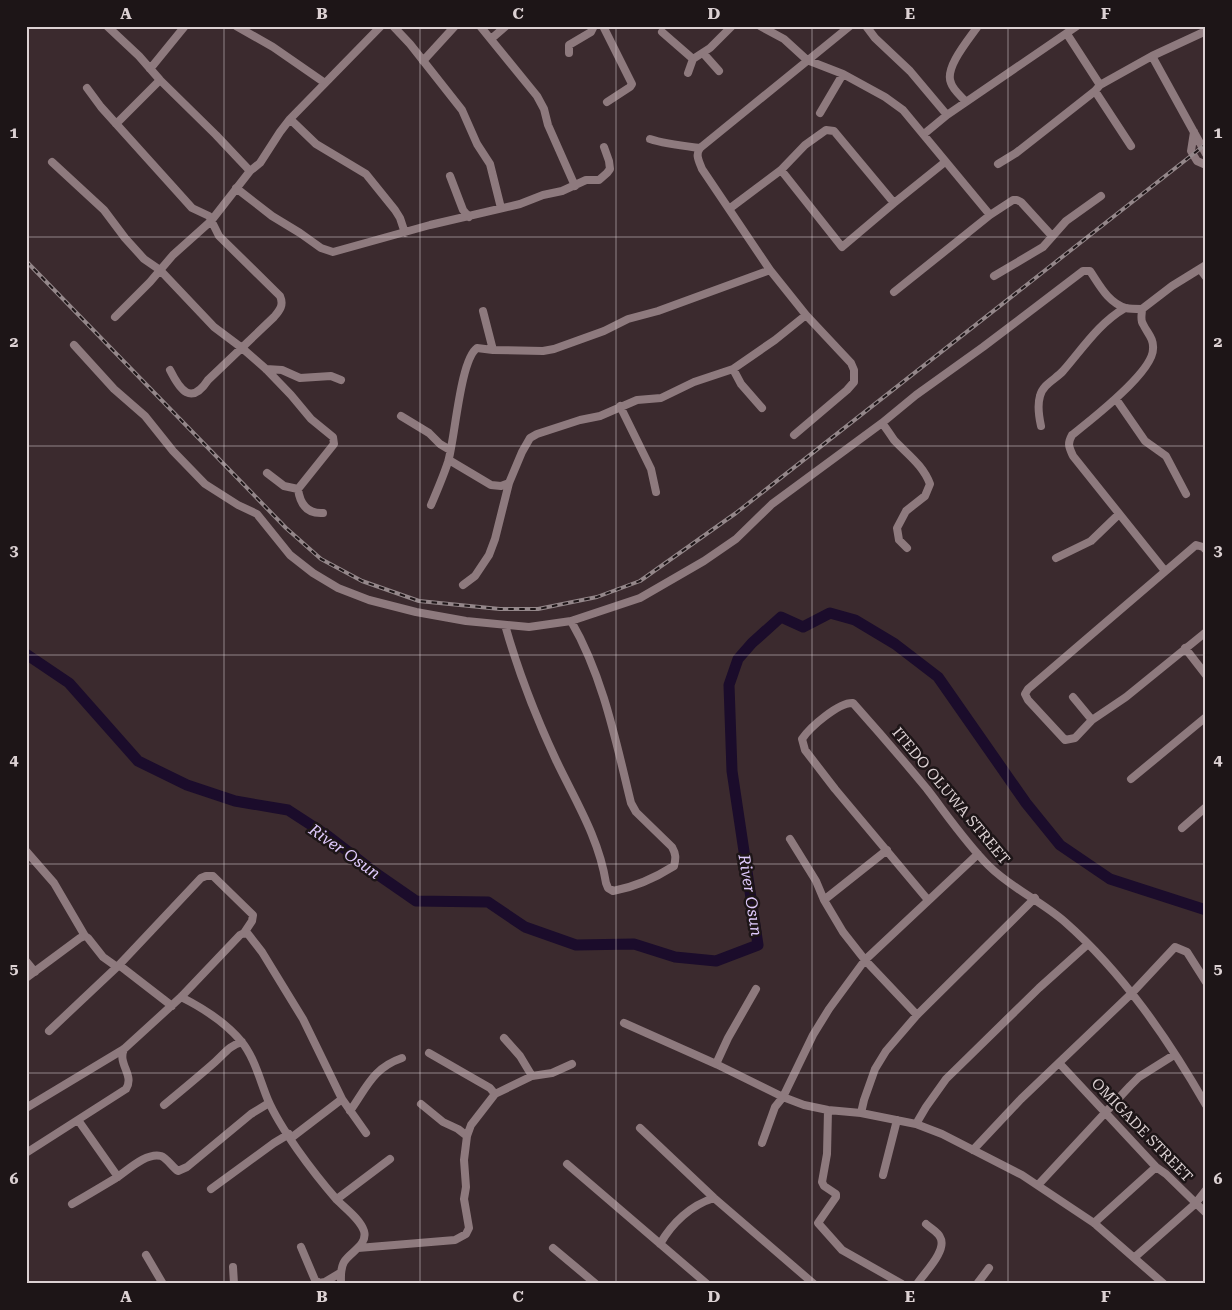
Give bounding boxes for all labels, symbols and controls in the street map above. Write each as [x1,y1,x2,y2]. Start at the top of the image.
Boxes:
text: A [120,4,132,23]
text: B [316,4,328,23]
text: C [512,4,524,23]
text: D [708,4,721,23]
text: E [905,4,915,23]
text: F [1101,4,1111,23]
text: 1 [10,123,19,142]
text: 1 [1214,123,1223,142]
text: 2 [10,332,19,351]
text: 2 [1214,332,1223,351]
text: 3 [10,541,19,560]
text: 3 [1214,541,1223,560]
street label: ITEDO OLUWA STREET [888,724,1014,868]
text: 4 [10,750,19,769]
text: 4 [1214,750,1223,769]
water label: River Osun [305,819,384,883]
water label: River Osun [735,852,766,937]
text: 5 [10,959,19,978]
text: 5 [1214,959,1223,978]
street label: OMIGADE STREET [1088,1074,1196,1186]
text: 6 [10,1169,19,1188]
text: 6 [1214,1169,1223,1188]
text: A [120,1287,132,1306]
text: B [316,1287,328,1306]
text: C [512,1287,524,1306]
text: D [708,1287,721,1306]
text: E [905,1287,915,1306]
text: F [1101,1287,1111,1306]

